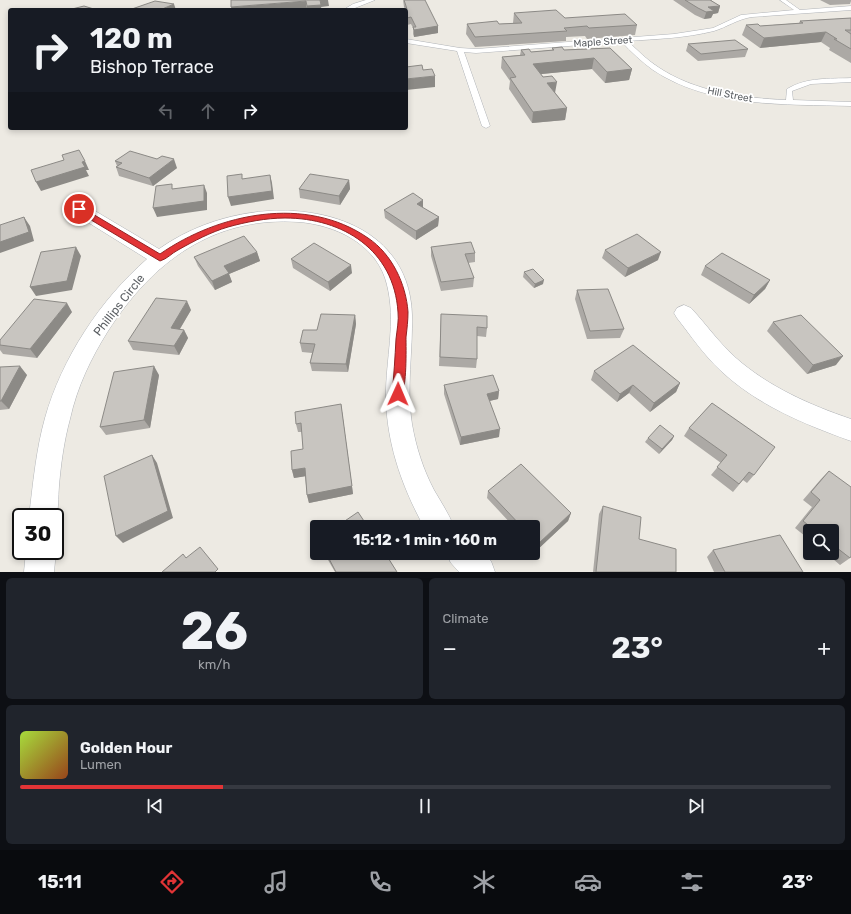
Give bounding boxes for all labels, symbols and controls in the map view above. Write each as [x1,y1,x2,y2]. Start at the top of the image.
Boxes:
text: 120 m [90,22,173,55]
icon: right [24,24,76,76]
street label: Maple Street [573,34,633,50]
text: Bishop Terrace [90,56,214,78]
street label: Hill Street [706,85,754,105]
icon: left [155,100,177,122]
icon: ahead [197,100,219,122]
icon: right [239,100,261,122]
pin [62,192,96,226]
icon: arrive [68,198,90,220]
street label: Phillips Circle [91,271,148,339]
position arrow [377,373,419,415]
speed limit sign: 30 [12,508,64,560]
map controls [803,524,839,560]
button: search [803,524,839,560]
text: 15:12 · 1 min · 160 m [353,531,497,549]
text: 26 [180,600,248,662]
text: Climate [443,611,489,626]
text: 23° [611,630,663,666]
text: − [443,635,457,662]
text: + [817,635,831,662]
text: km/h [198,657,230,672]
text: Golden Hour [80,739,172,757]
text: Lumen [80,757,122,772]
icon: previous [144,795,166,817]
icon: pause [414,795,436,817]
icon: next [685,795,707,817]
icon: directions [158,868,186,896]
icon: music [262,868,290,896]
icon: phone [366,868,394,896]
icon: climate [470,868,498,896]
icon: car [574,868,602,896]
icon: filters [678,868,706,896]
text: 15:11 [38,871,82,893]
text: 23° [782,871,813,893]

